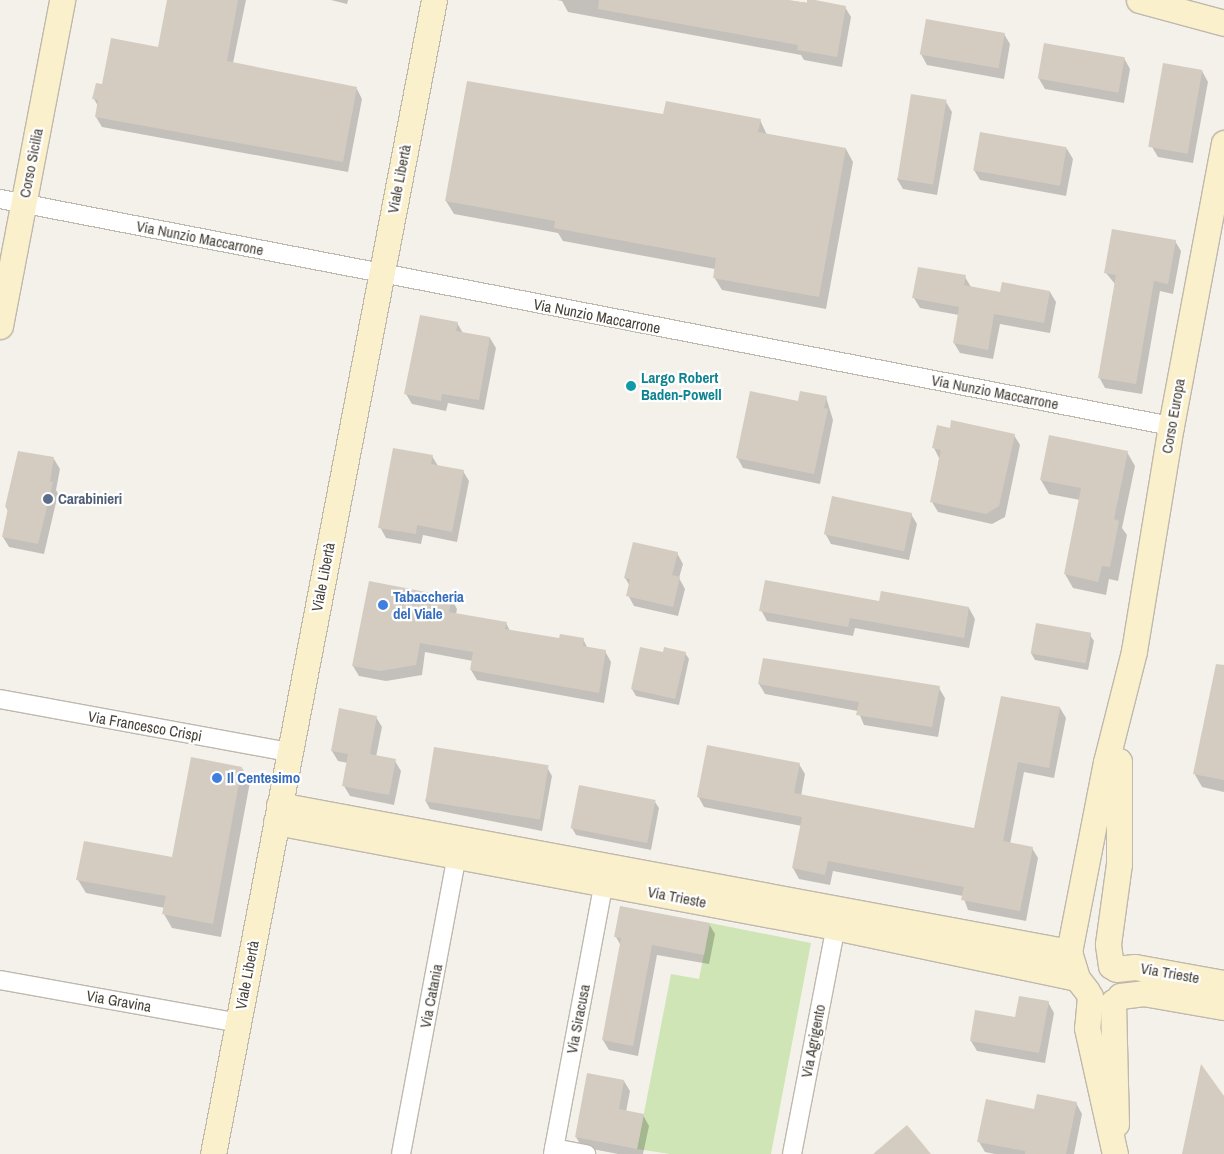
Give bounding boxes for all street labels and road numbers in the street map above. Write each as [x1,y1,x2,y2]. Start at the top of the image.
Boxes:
street label: Corso Sicilia [15,127,47,199]
street label: Viale Libertà [384,143,414,215]
street label: Via Nunzio Maccarrone [135,217,265,259]
street label: Via Nunzio Maccarrone [532,295,662,337]
street label: Via Nunzio Maccarrone [930,371,1060,413]
street label: Corso Europa [1158,377,1188,455]
street label: Viale Libertà [308,541,338,613]
street label: Via Francesco Crispi [87,707,203,745]
street label: Via Trieste [646,882,708,912]
street label: Viale Libertà [232,939,262,1011]
street label: Via Trieste [1139,959,1201,987]
street label: Via Catania [416,963,446,1029]
street label: Via Siracusa [562,983,594,1055]
street label: Via Gravina [85,986,153,1016]
street label: Via Agrigento [797,1002,829,1080]

